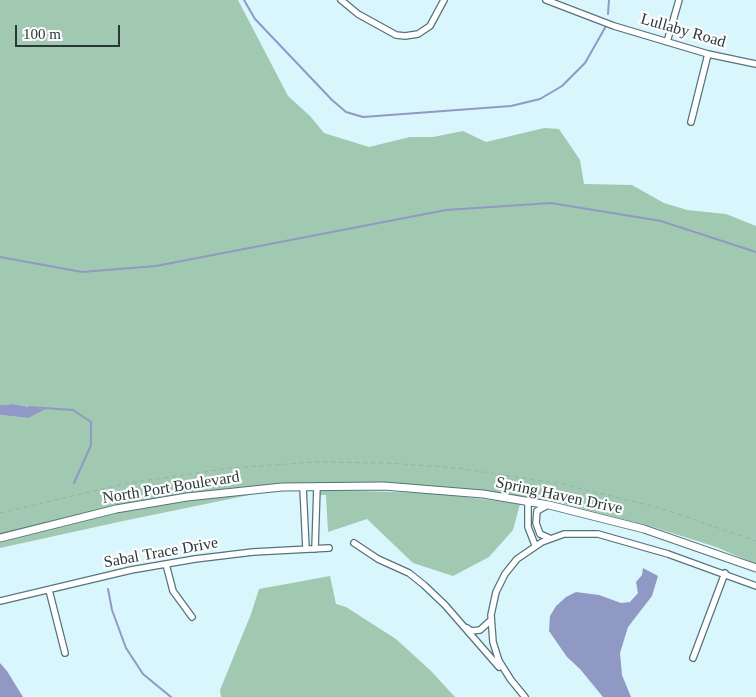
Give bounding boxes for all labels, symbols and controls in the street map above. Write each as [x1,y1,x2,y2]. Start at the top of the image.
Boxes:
street label: Lullaby Road [638,10,728,52]
scale bar [18,15,122,47]
text: 100 m [23,26,61,42]
street label: North Port Boulevard [101,468,241,508]
street label: Spring Haven Drive [494,473,624,519]
street label: Sabal Trace Drive [102,533,220,573]

